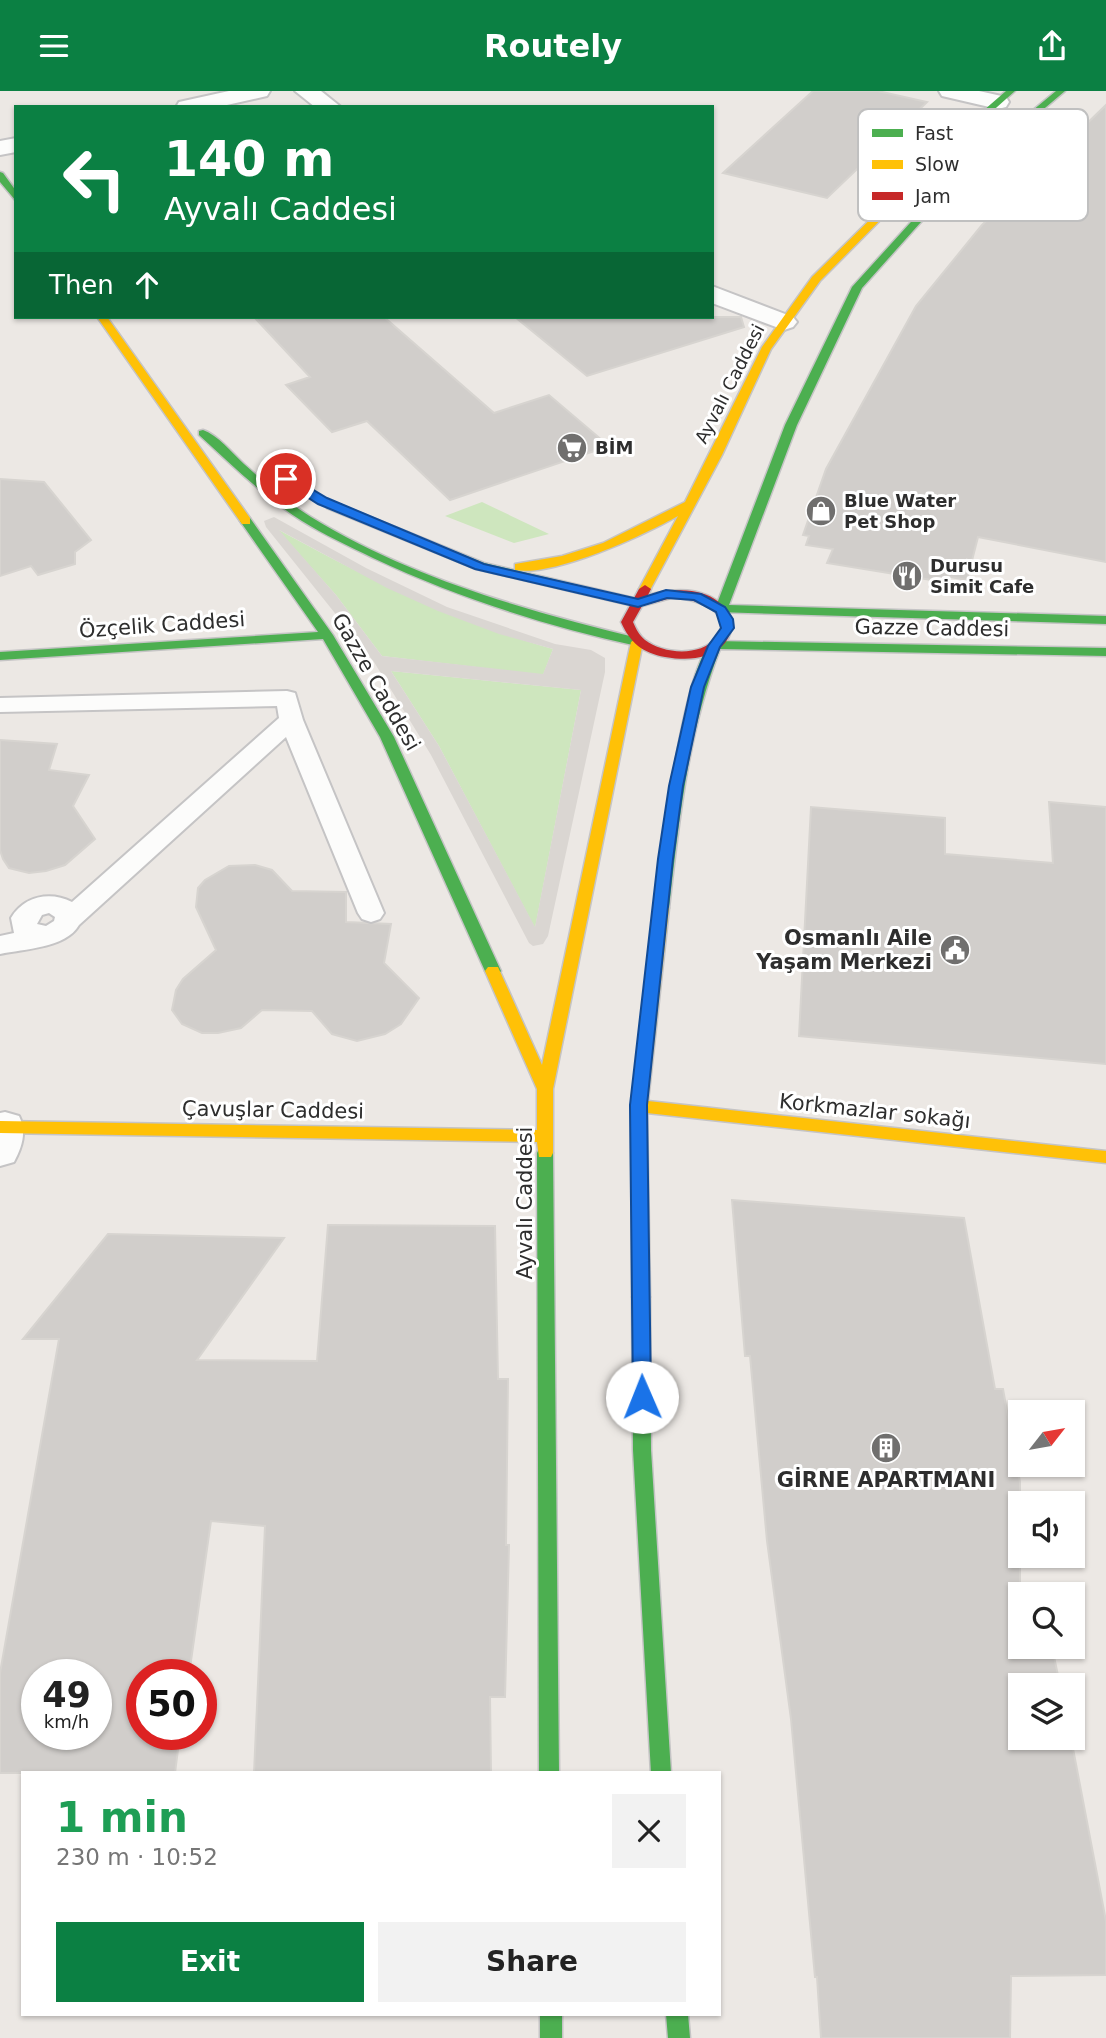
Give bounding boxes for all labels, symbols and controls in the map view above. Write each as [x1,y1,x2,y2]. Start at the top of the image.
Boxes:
icon: menu [35,27,73,65]
text: Routely [484,27,622,65]
icon: share [1033,27,1071,65]
legend [858,109,1088,221]
text: Fast [915,122,953,144]
text: 140 m [164,131,334,188]
icon: left [49,133,140,224]
text: Slow [915,153,960,175]
text: Jam [914,185,951,207]
text: Ayvalı Caddesi [164,190,397,228]
icon: ahead [128,266,166,304]
text: Then [49,270,114,300]
street label: Ayvalı Caddesi [690,321,769,447]
supermarket icon: BİM [555,431,589,465]
place label: BİM [595,437,633,458]
pin [256,449,316,509]
icon: arrive [267,460,305,498]
place label: Blue Water Pet Shop [844,490,956,532]
shop icon: Blue Water Pet Shop [804,494,838,528]
place label: Durusu Simit Cafe [930,555,1034,597]
restaurant icon: Durusu Simit Cafe [890,559,924,593]
street label: Özçelik Caddesi [78,606,246,643]
street label: Gazze Caddesi [327,609,425,755]
street label: Gazze Caddesi [854,615,1010,641]
place label: Osmanlı Aile Yaşam Merkezi [755,926,932,974]
public building icon: Osmanlı Aile Yaşam Merkezi [938,933,972,967]
street label: Korkmazlar sokağı [778,1089,972,1133]
street label: Çavuşlar Caddesi [182,1096,364,1124]
street label: Ayvalı Caddesi [513,1127,537,1279]
position arrow [605,1360,679,1434]
north arrow [1008,1400,1085,1477]
map controls [1008,1400,1085,1750]
building icon: GİRNE APARTMANI [869,1431,903,1465]
place label: GİRNE APARTMANI [777,1467,995,1492]
button: sound [1008,1491,1085,1568]
button: search [1008,1582,1085,1659]
speed limit sign: 50 [126,1659,217,1750]
button: layers [1008,1673,1085,1750]
text: 49 [42,1675,91,1715]
text: km/h [44,1711,89,1732]
text: 1 min [56,1793,188,1842]
button: close [612,1794,686,1868]
text: 230 m · 10:52 [56,1844,218,1870]
button: Exit [56,1922,364,2002]
button: Share [378,1922,686,2002]

